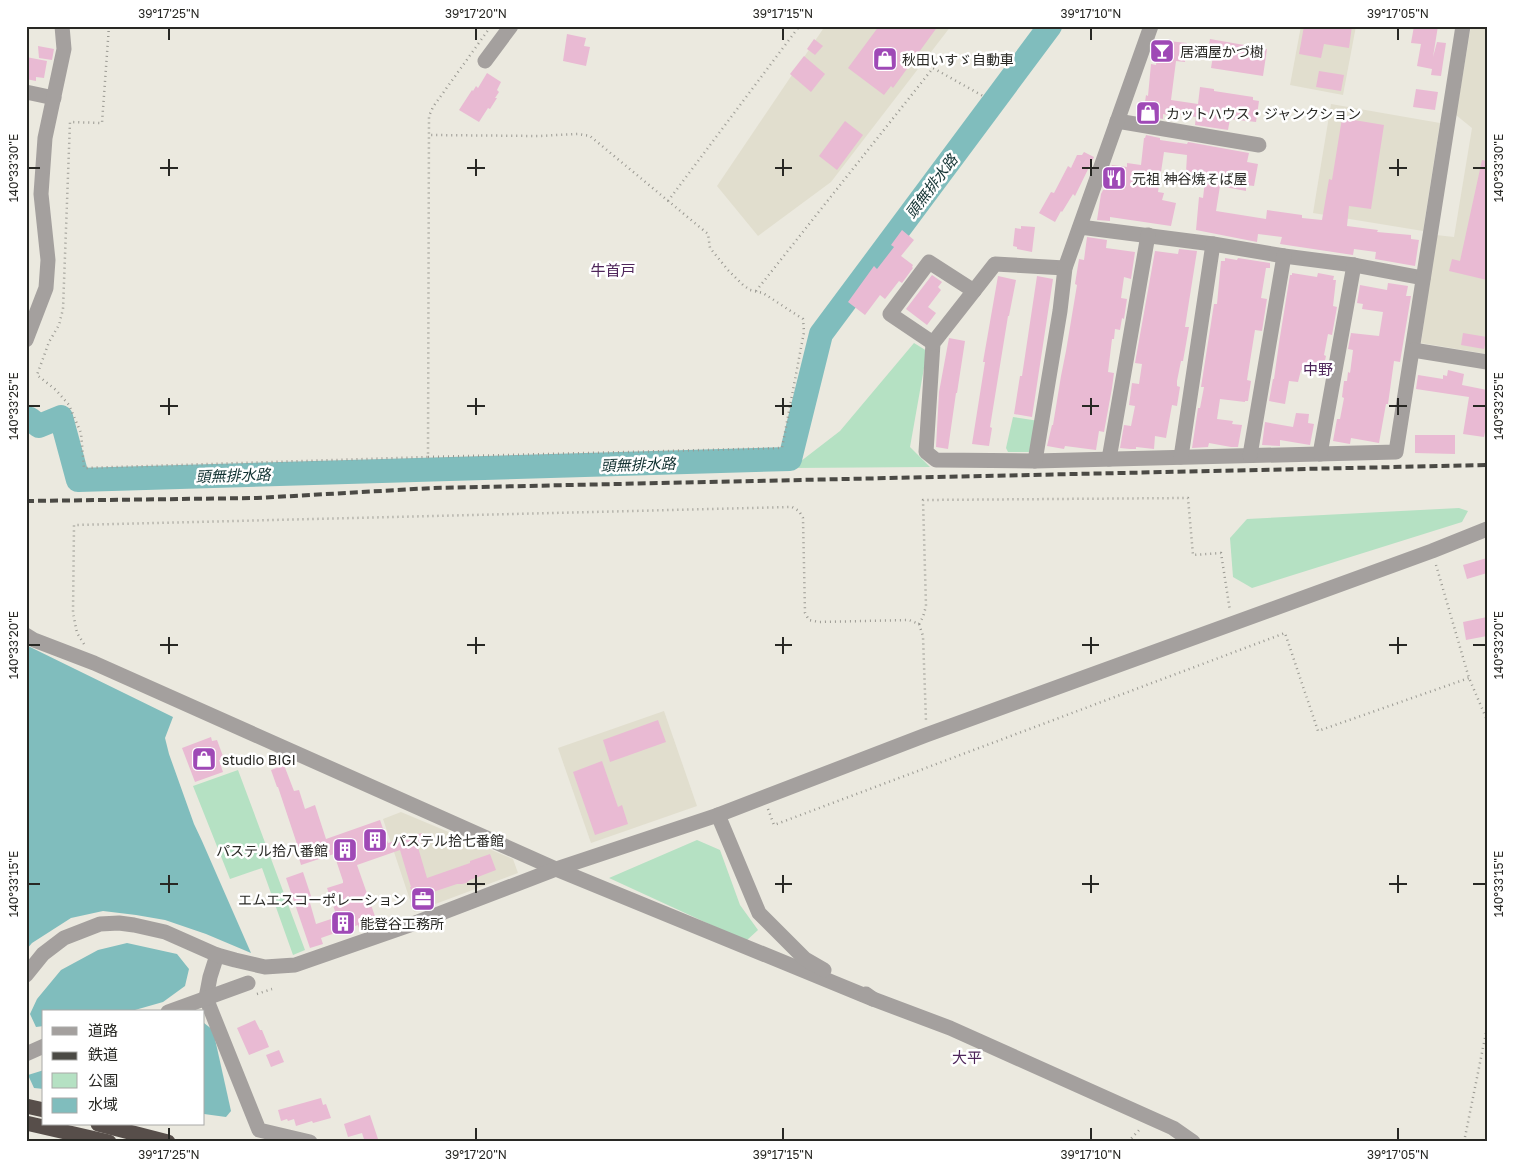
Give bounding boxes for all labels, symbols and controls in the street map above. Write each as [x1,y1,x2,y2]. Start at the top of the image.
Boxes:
text: 39°17'25"N [138,6,200,21]
text: 39°17'20"N [445,6,507,21]
text: 39°17'15"N [753,6,813,21]
text: 39°17'10"N [1061,6,1121,21]
text: 39°17'05"N [1367,6,1429,21]
bar icon: 居酒屋かづ樹 [1149,38,1175,64]
place label: 居酒屋かづ樹 [1180,43,1264,60]
shop icon: 秋田いすゞ自動車 [872,46,898,72]
place label: 秋田いすゞ自動車 [902,51,1014,68]
shop icon: カットハウス・ジャンクション [1135,100,1161,126]
place label: カットハウス・ジャンクション [1166,105,1361,122]
text: 140°33'30"E [6,134,21,202]
text: 140°33'30"E [1491,134,1506,202]
water label: 頭無排水路 [901,149,962,221]
restaurant icon: 元祖 神谷焼そば屋 [1101,165,1127,191]
place label: 元祖 神谷焼そば屋 [1132,170,1248,187]
district label: 牛首戸 [590,261,636,279]
district label: 中野 [1303,360,1333,378]
text: 140°33'25"E [6,372,21,440]
text: 140°33'25"E [1491,372,1506,440]
water label: 頭無排水路 [600,454,678,474]
water label: 頭無排水路 [195,465,273,485]
text: 140°33'20"E [6,611,21,679]
text: 140°33'20"E [1491,611,1506,679]
shop icon: studio BIGI [191,746,217,772]
place label: studio BIGI [222,751,296,768]
building icon: パステル拾七番館 [362,827,388,853]
place label: パステル拾七番館 [392,832,504,849]
building icon: パステル拾八番館 [332,837,358,863]
place label: パステル拾八番館 [216,842,328,859]
text: 140°33'15"E [6,851,21,917]
text: 140°33'15"E [1491,851,1506,917]
office icon: エムエスコーポレーション [410,886,436,912]
place label: エムエスコーポレーション [238,891,406,908]
building icon: 能登谷工務所 [330,910,356,936]
place label: 能登谷工務所 [360,915,444,932]
legend [42,1010,205,1126]
text: 道路 [88,1021,118,1039]
text: 鉄道 [88,1045,118,1063]
district label: 大平 [952,1048,982,1066]
text: 公園 [88,1071,118,1089]
text: 水域 [88,1095,118,1113]
text: 39°17'25"N [138,1147,200,1162]
text: 39°17'20"N [445,1147,507,1162]
text: 39°17'15"N [753,1147,813,1162]
text: 39°17'10"N [1061,1147,1121,1162]
text: 39°17'05"N [1367,1147,1429,1162]

